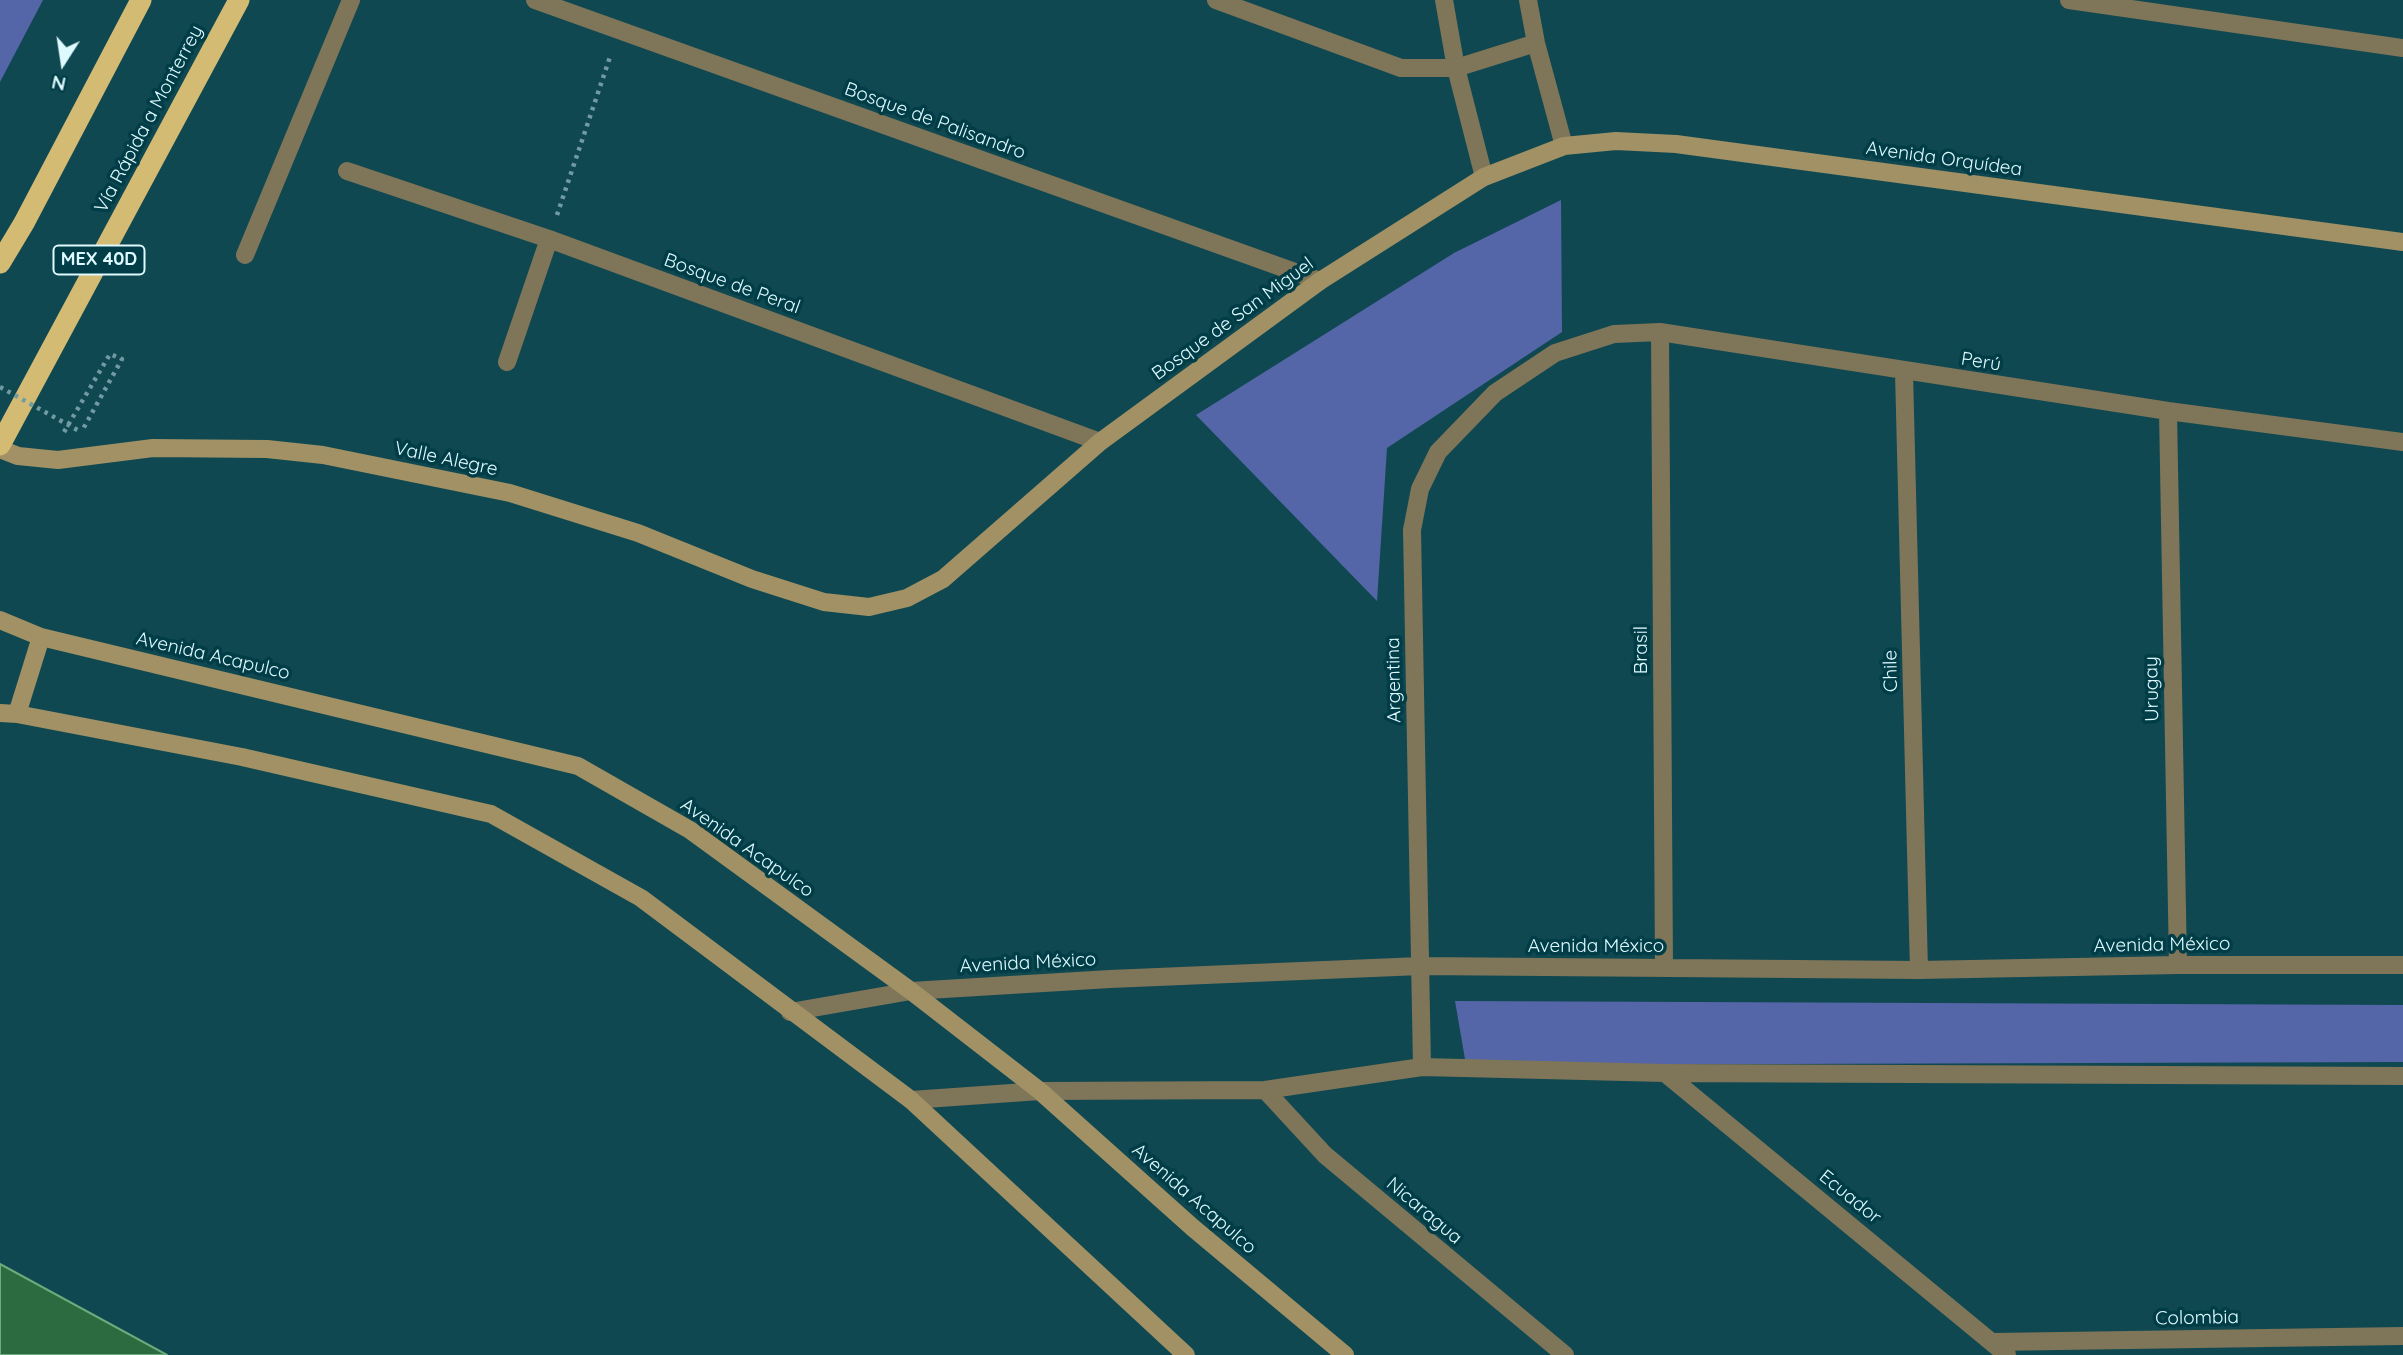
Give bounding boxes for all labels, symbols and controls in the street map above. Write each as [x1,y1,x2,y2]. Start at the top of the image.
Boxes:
street label: Vía Rápida a Monterrey [90,21,208,217]
north arrow [28,28,98,98]
text: N [49,70,68,97]
street label: Bosque de Palisandro [841,78,1029,164]
street label: Avenida Orquídea [1864,137,2024,181]
road number: MEX 40D [54,246,144,274]
street label: Bosque de Peral [661,249,803,319]
street label: Bosque de San Miguel [1148,253,1318,385]
street label: Perú [1959,348,2003,376]
street label: Valle Alegre [392,437,500,481]
street label: Brasil [1630,626,1652,674]
street label: Avenida Acapulco [134,627,292,685]
street label: Argentina [1382,637,1406,723]
street label: Chile [1879,650,1903,692]
street label: Urugay [2140,656,2164,722]
street label: Avenida Acapulco [676,794,818,902]
street label: Avenida México [2094,932,2230,958]
street label: Avenida México [1528,935,1664,957]
street label: Avenida México [959,948,1097,978]
street label: Avenida Acapulco [1127,1139,1261,1259]
street label: Ecuador [1814,1165,1886,1229]
street label: Nicaragua [1381,1173,1467,1249]
street label: Colombia [2155,1306,2239,1330]

